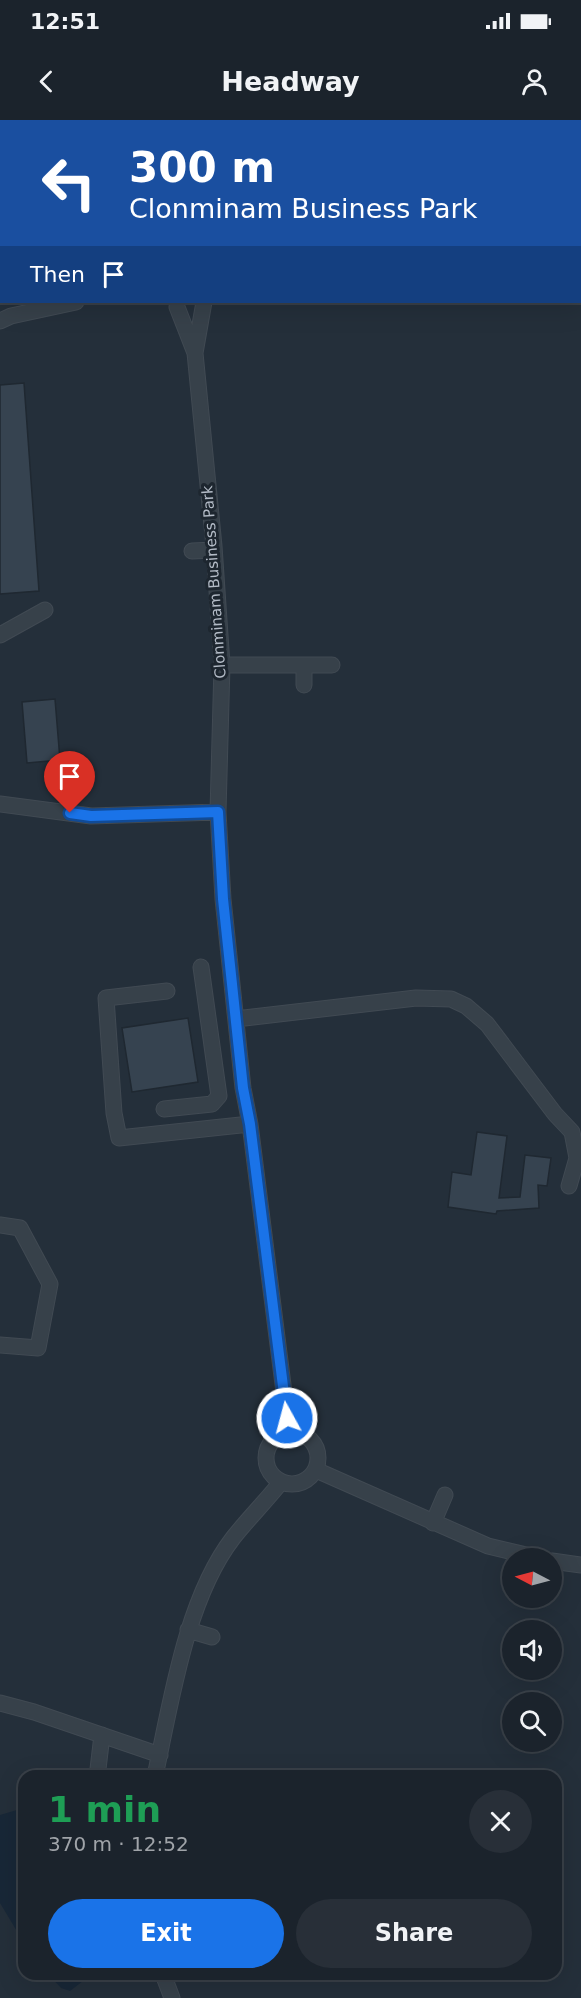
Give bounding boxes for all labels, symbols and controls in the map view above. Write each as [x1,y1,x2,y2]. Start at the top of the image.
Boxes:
text: 12:51 [30,9,100,34]
icon: back [30,65,63,98]
icon: person [518,65,551,98]
text: Headway [221,66,360,97]
text: 300 m [129,143,275,192]
icon: left [30,144,108,222]
text: Clonminam Business Park [129,193,477,224]
icon: arrive [97,258,130,291]
text: Then [30,262,85,287]
street label: Clonminam Business Park [198,485,230,679]
pin [44,751,95,813]
icon: arrive [53,760,86,793]
position arrow [255,1386,319,1450]
north arrow [502,1548,562,1608]
map controls [502,1548,562,1752]
button: sound [502,1620,562,1680]
button: search [502,1692,562,1752]
text: 1 min [48,1789,161,1830]
button: close [469,1790,532,1853]
text: 370 m · 12:52 [48,1832,189,1856]
button: Exit [48,1899,284,1968]
button: Share [296,1899,532,1968]

